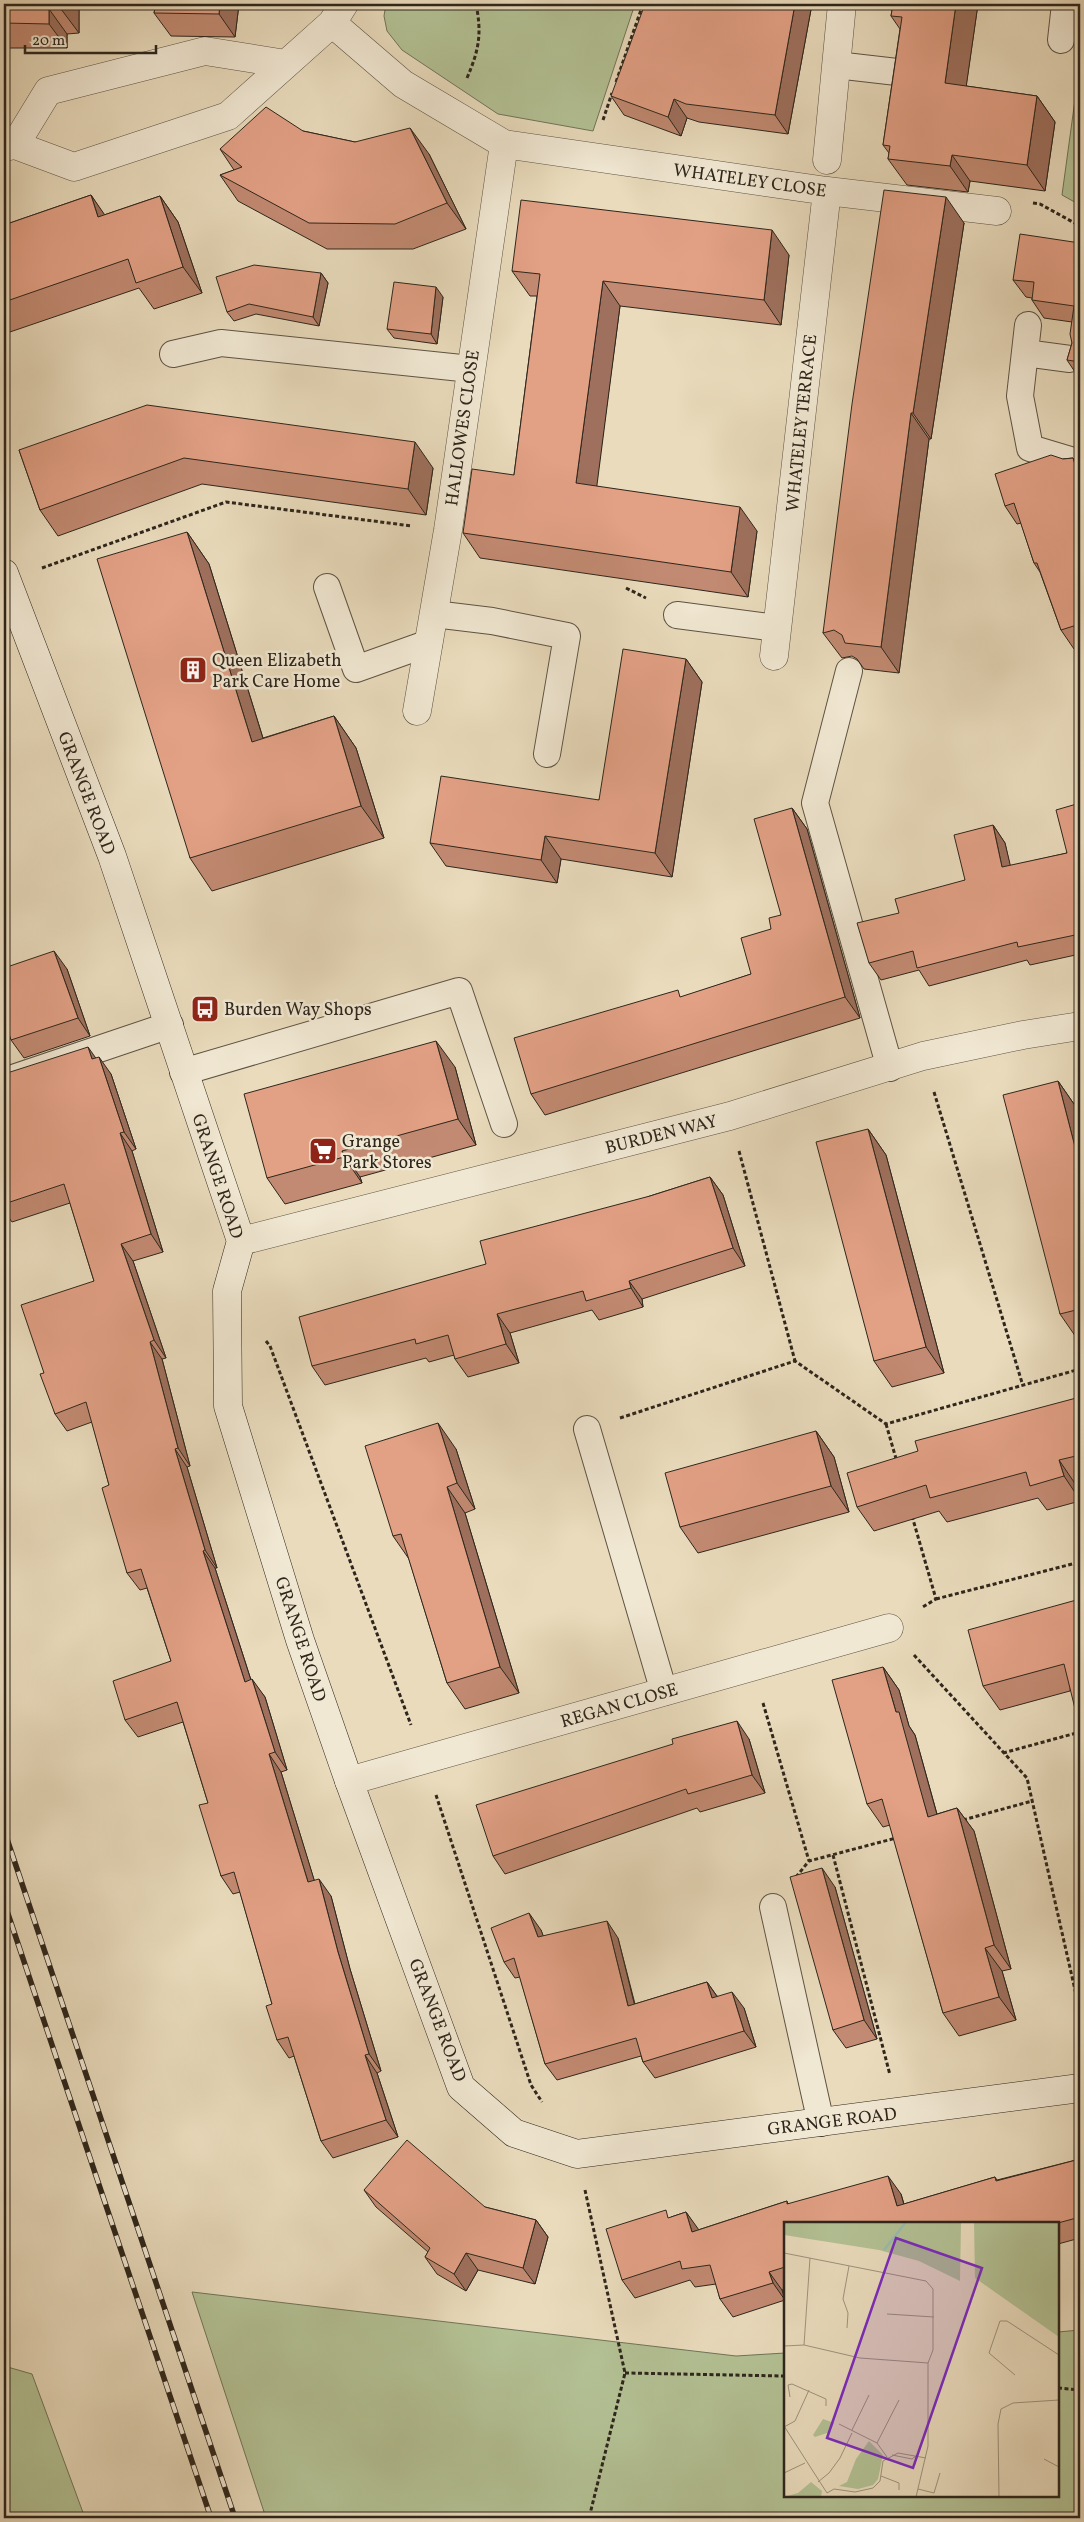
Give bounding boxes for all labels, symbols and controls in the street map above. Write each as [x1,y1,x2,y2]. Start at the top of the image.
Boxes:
scale bar [25,22,156,54]
text: 20 m [32,31,65,52]
street label: WHATELEY CLOSE [672,158,828,205]
street label: WHATELEY TERRACE [781,333,824,513]
street label: HALLOWES CLOSE [440,348,487,508]
place label: Queen Elizabeth Park Care Home [212,649,342,695]
building icon: Queen Elizabeth Park Care Home [178,655,208,685]
street label: GRANGE ROAD [51,728,121,859]
bus stop icon: Burden Way Shops [190,994,220,1024]
place label: Burden Way Shops [224,998,372,1023]
street label: BURDEN WAY [603,1109,720,1161]
street label: GRANGE ROAD [185,1111,249,1242]
place label: Grange Park Stores [342,1130,432,1176]
supermarket icon: Grange Park Stores [308,1136,338,1166]
street label: GRANGE ROAD [268,1574,332,1705]
street label: REGAN CLOSE [558,1678,681,1735]
street label: GRANGE ROAD [402,1955,472,2086]
street label: GRANGE ROAD [766,2102,898,2143]
inset map [784,2222,1059,2497]

